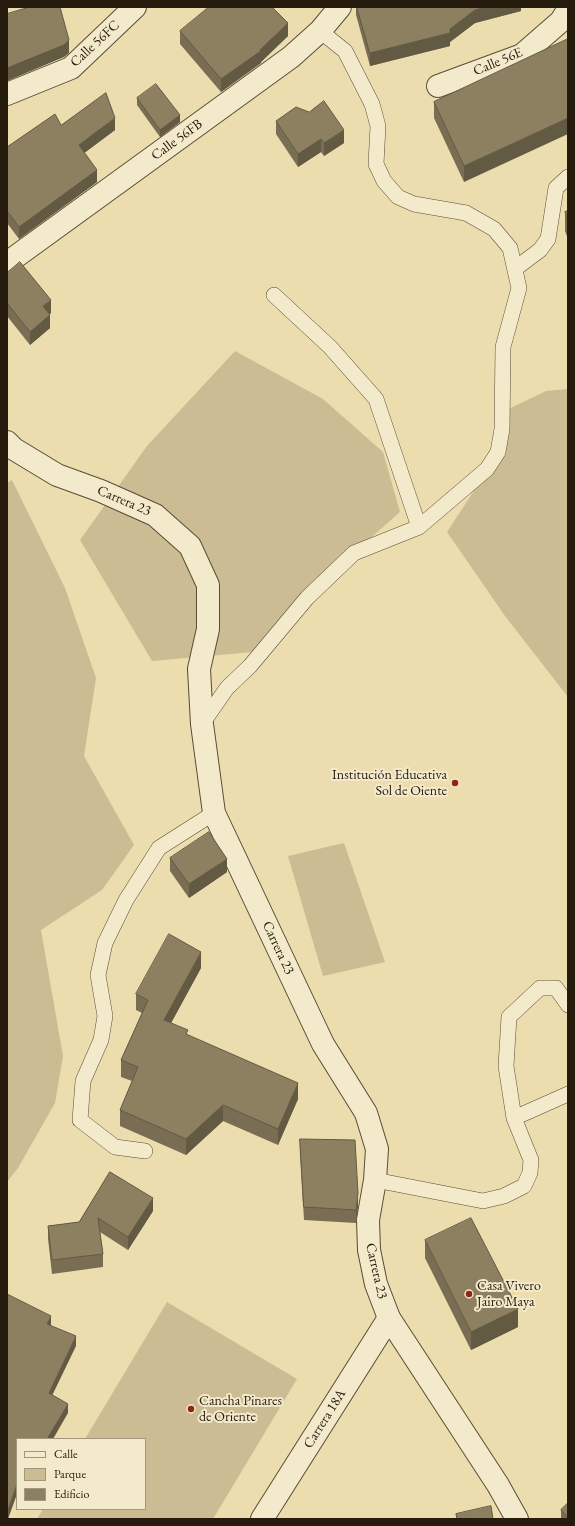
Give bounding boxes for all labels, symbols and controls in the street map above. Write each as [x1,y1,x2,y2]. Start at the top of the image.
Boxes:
street label: Calle 56FC [67,17,123,71]
street label: Calle 56E [471,44,525,80]
street label: Calle 56FB [148,116,206,164]
street label: Carrera 23 [95,482,153,520]
place label: Institución Educativa Sol de Oiente [332,767,447,800]
marker: Institución Educativa Sol de Oiente [450,778,460,788]
street label: Carrera 23 [258,919,298,977]
street label: Carrera 23 [361,1241,391,1301]
place label: Casa Vivero Jairo Maya [477,1278,541,1310]
marker: Casa Vivero Jairo Maya [464,1289,474,1299]
street label: Carrera 18A [300,1386,350,1452]
place label: Cancha Pinares de Oriente [199,1393,282,1426]
marker: Cancha Pinares de Oriente [186,1404,196,1414]
legend [16,1438,146,1510]
text: Calle [54,1446,78,1462]
text: Parque [54,1466,86,1482]
text: Edificio [54,1486,89,1502]

